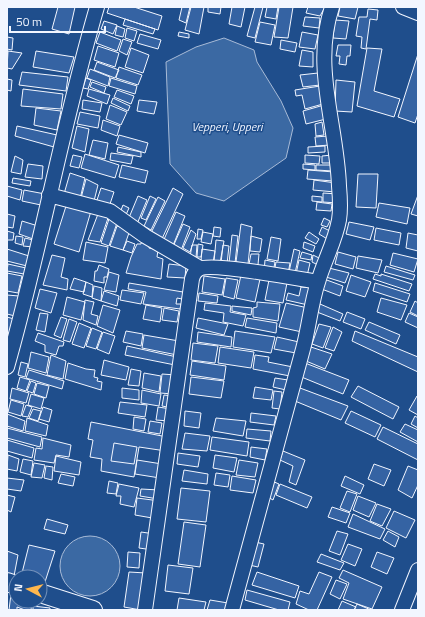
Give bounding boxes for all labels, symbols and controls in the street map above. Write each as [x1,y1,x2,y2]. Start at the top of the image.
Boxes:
scale bar [10,8,105,34]
text: 50 m [16,12,42,31]
water label: Vepperi, Upperi [191,117,264,136]
north arrow [8,569,48,609]
text: N [10,583,26,593]

